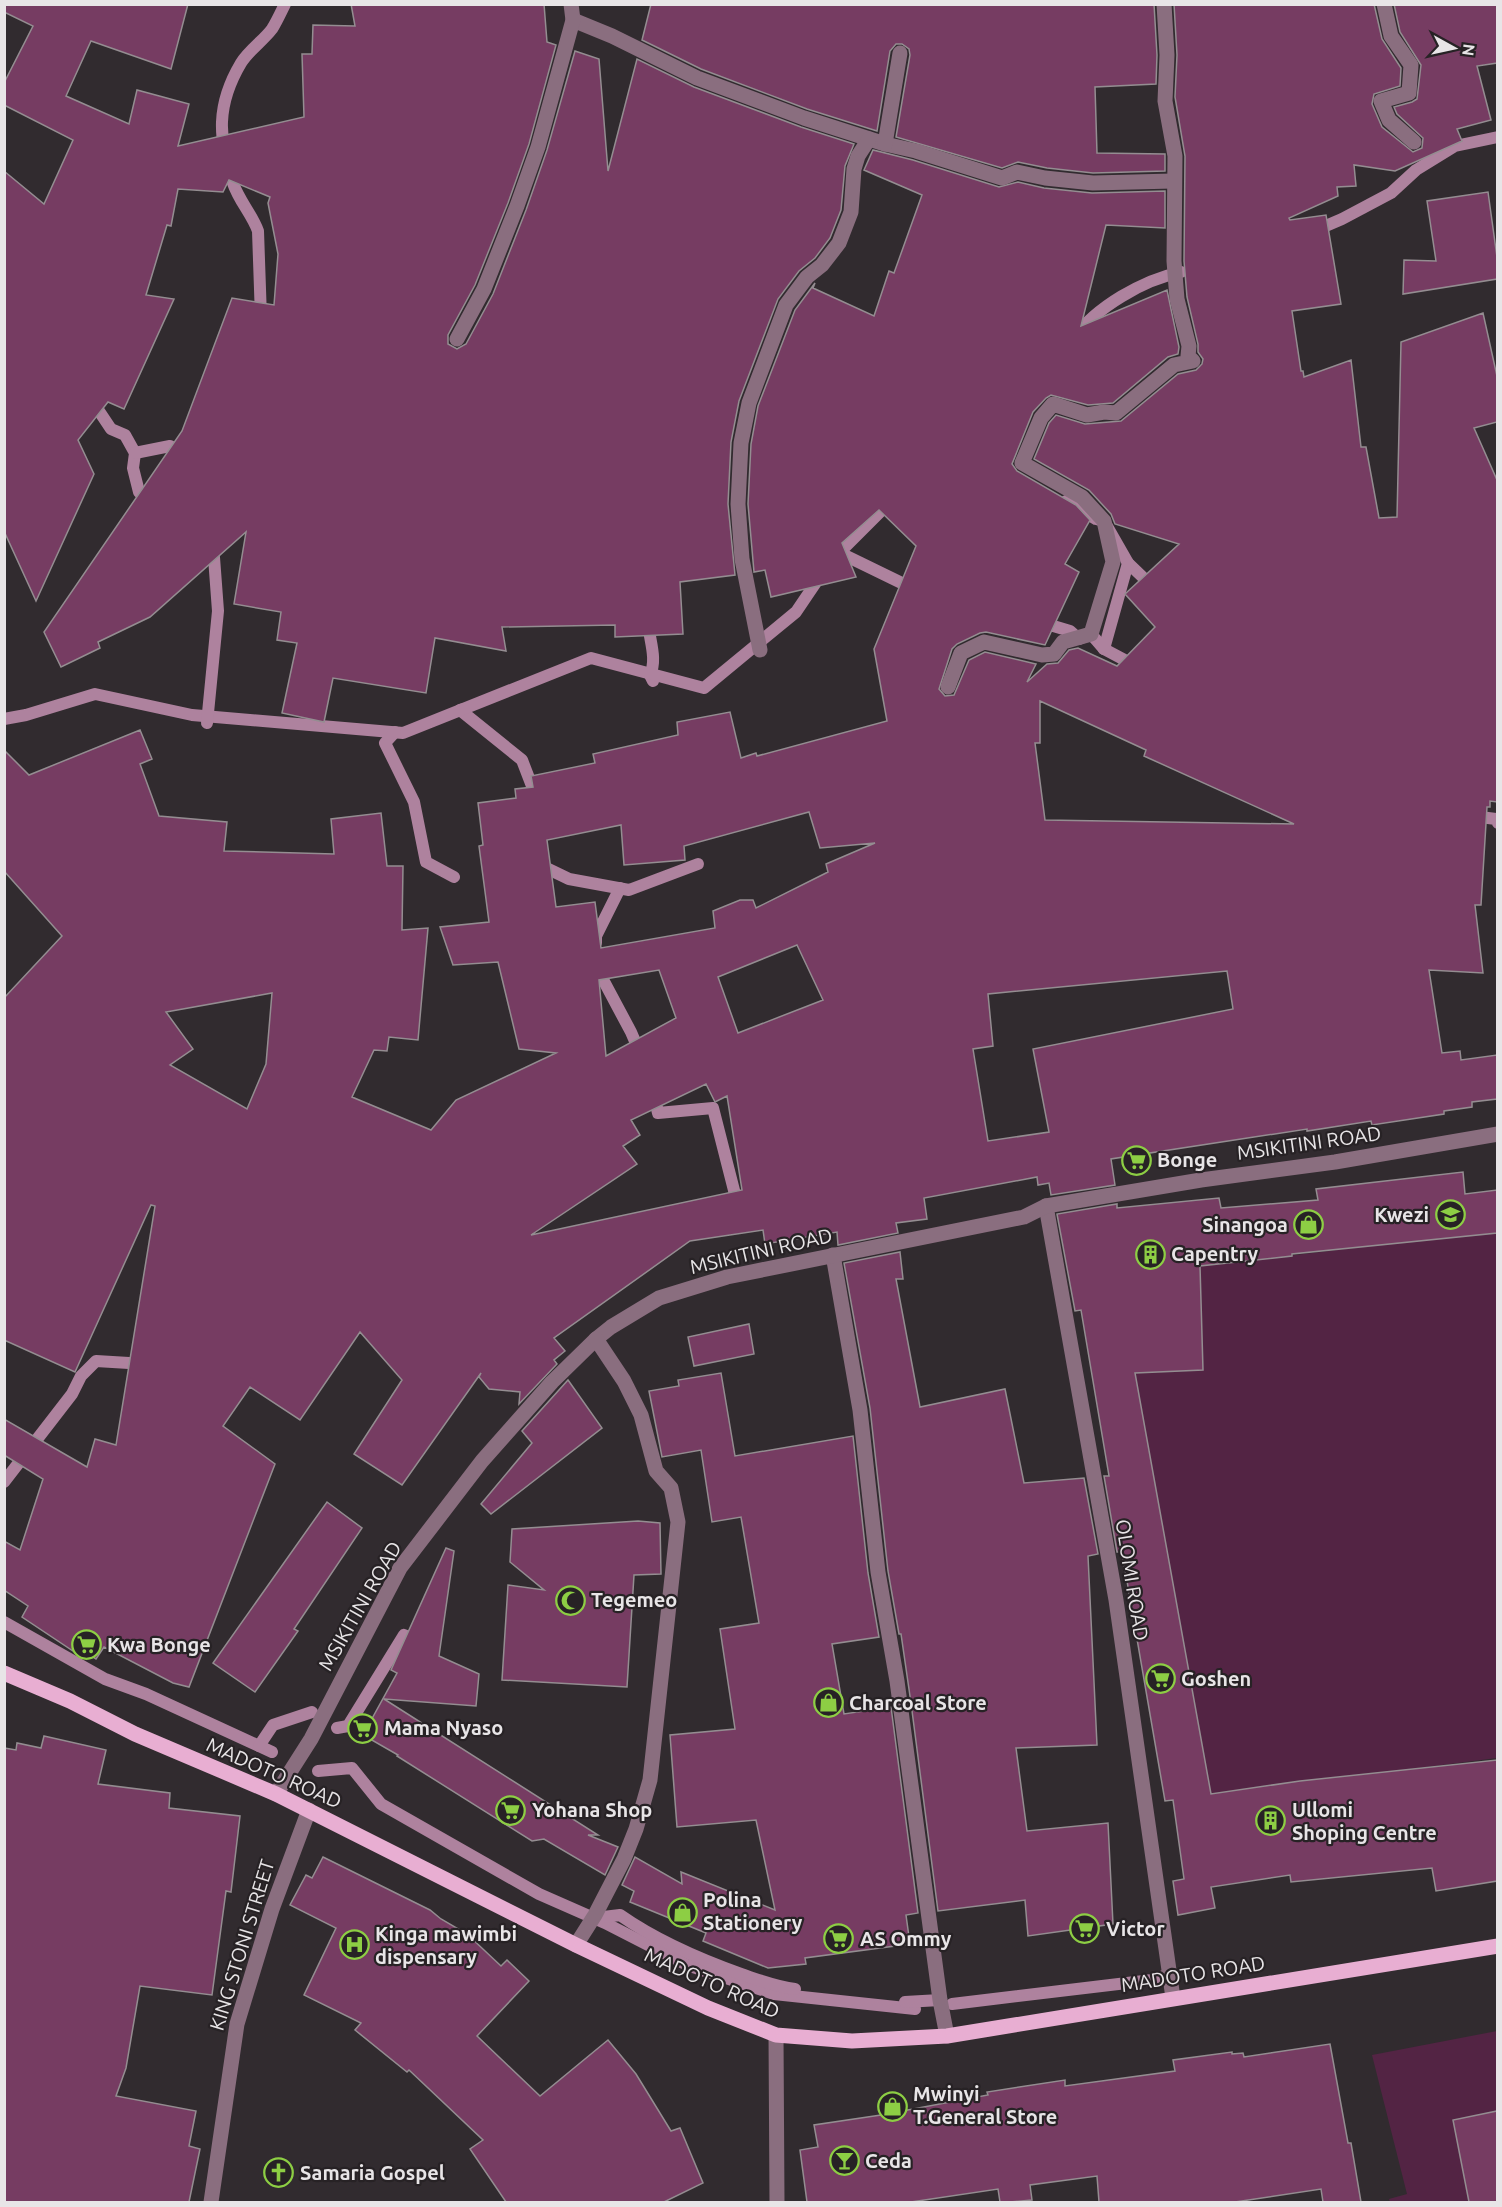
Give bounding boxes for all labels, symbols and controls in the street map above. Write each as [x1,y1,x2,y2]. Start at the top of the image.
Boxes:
north arrow [1424,18,1484,78]
text: N [1459,43,1479,57]
street label: MSIKITINI ROAD [1235,1121,1383,1164]
supermarket icon: Bonge [1120,1144,1152,1176]
place label: Bonge [1157,1148,1217,1171]
school or university icon: Kwezi [1434,1199,1466,1231]
place label: Kwezi [1374,1203,1429,1226]
shop icon: Sinangoa [1293,1209,1325,1241]
place label: Sinangoa [1202,1213,1288,1236]
street label: MSIKITINI ROAD [687,1223,834,1278]
building icon: Capentry [1134,1238,1166,1270]
place label: Capentry [1171,1242,1258,1265]
street label: OLOMI ROAD [1112,1518,1153,1642]
street label: MSIKITINI ROAD [313,1537,406,1674]
mosque icon: Tegemeo [554,1584,586,1616]
place label: Tegemeo [591,1588,677,1611]
supermarket icon: Kwa Bonge [70,1629,102,1661]
place label: Kwa Bonge [107,1633,211,1656]
supermarket icon: Goshen [1144,1663,1176,1695]
place label: Goshen [1181,1667,1251,1690]
shop icon: Charcoal Store [812,1687,844,1719]
place label: Charcoal Store [849,1691,987,1714]
supermarket icon: Mama Nyaso [347,1712,379,1744]
place label: Mama Nyaso [384,1716,503,1739]
street label: MADOTO ROAD [203,1732,345,1813]
supermarket icon: Yohana Shop [495,1794,527,1826]
place label: Yohana Shop [532,1798,652,1821]
place label: Ullomi Shoping Centre [1292,1798,1437,1844]
building icon: Ullomi Shoping Centre [1255,1805,1287,1837]
street label: KING STONI STREET [205,1856,279,2033]
place label: Polina Stationery [703,1888,803,1934]
shop icon: Polina Stationery [666,1896,698,1928]
supermarket icon: Victor [1069,1913,1101,1945]
place label: Victor [1106,1917,1165,1940]
place label: Kinga mawimbi dispensary [375,1922,517,1968]
supermarket icon: AS Ommy [823,1923,855,1955]
place label: AS Ommy [860,1927,952,1950]
hospital icon: Kinga mawimbi dispensary [338,1929,370,1961]
street label: MADOTO ROAD [641,1942,783,2023]
street label: MADOTO ROAD [1119,1951,1267,1996]
place label: Mwinyi T.General Store [913,2082,1057,2128]
shop icon: Mwinyi T.General Store [876,2090,908,2122]
bar icon: Ceda [828,2145,860,2177]
place label: Ceda [865,2149,912,2172]
church icon: Samaria Gospel [263,2157,295,2189]
place label: Samaria Gospel [300,2161,445,2184]

